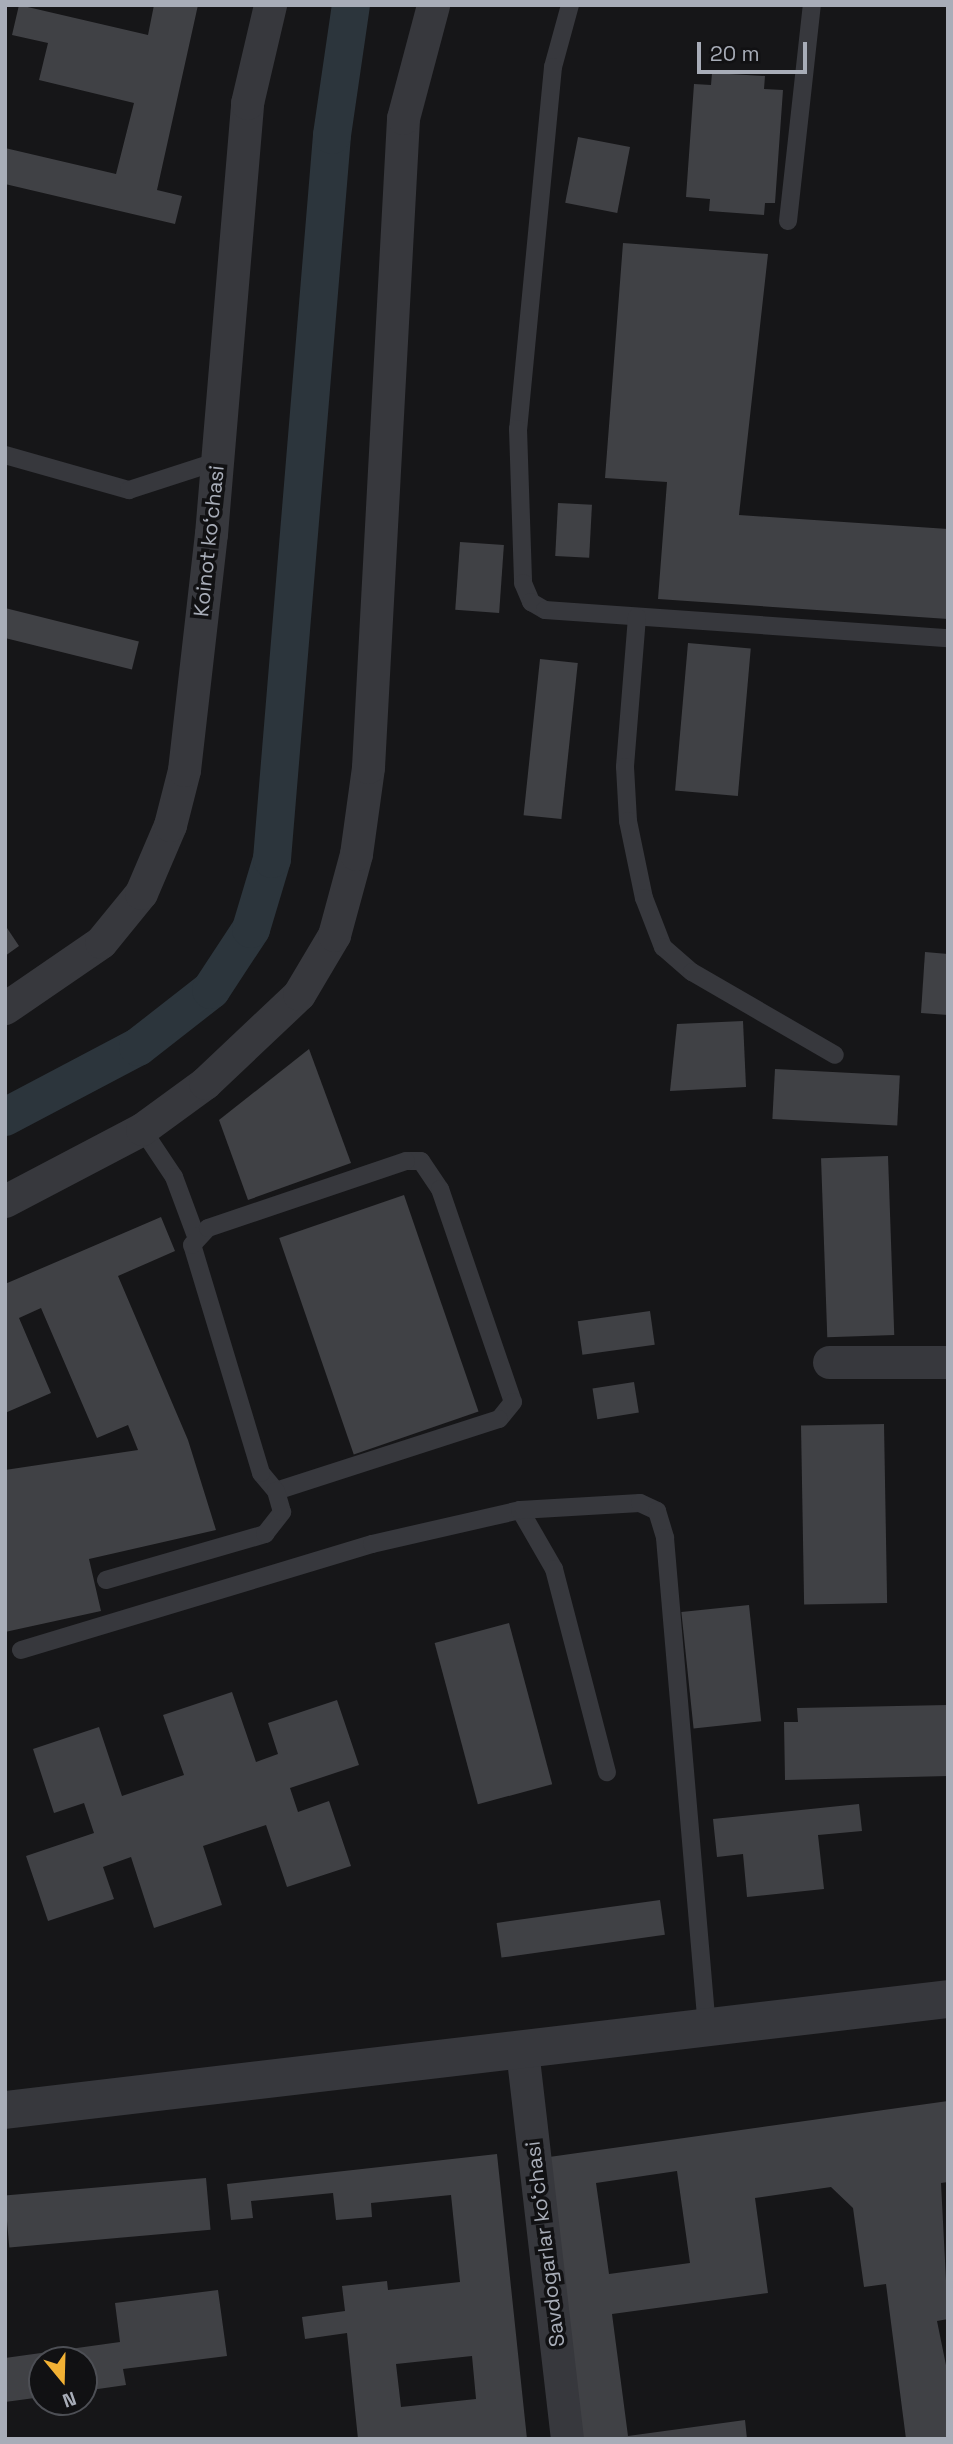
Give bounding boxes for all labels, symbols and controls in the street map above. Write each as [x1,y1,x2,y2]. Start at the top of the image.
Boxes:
scale bar [701,28,811,72]
text: 20 m [710,40,760,67]
street label: Koinot koʻchasi [189,464,229,618]
street label: Savdogarlar koʻchasi [520,2140,570,2348]
north arrow [28,2346,98,2416]
text: N [59,2386,79,2413]

